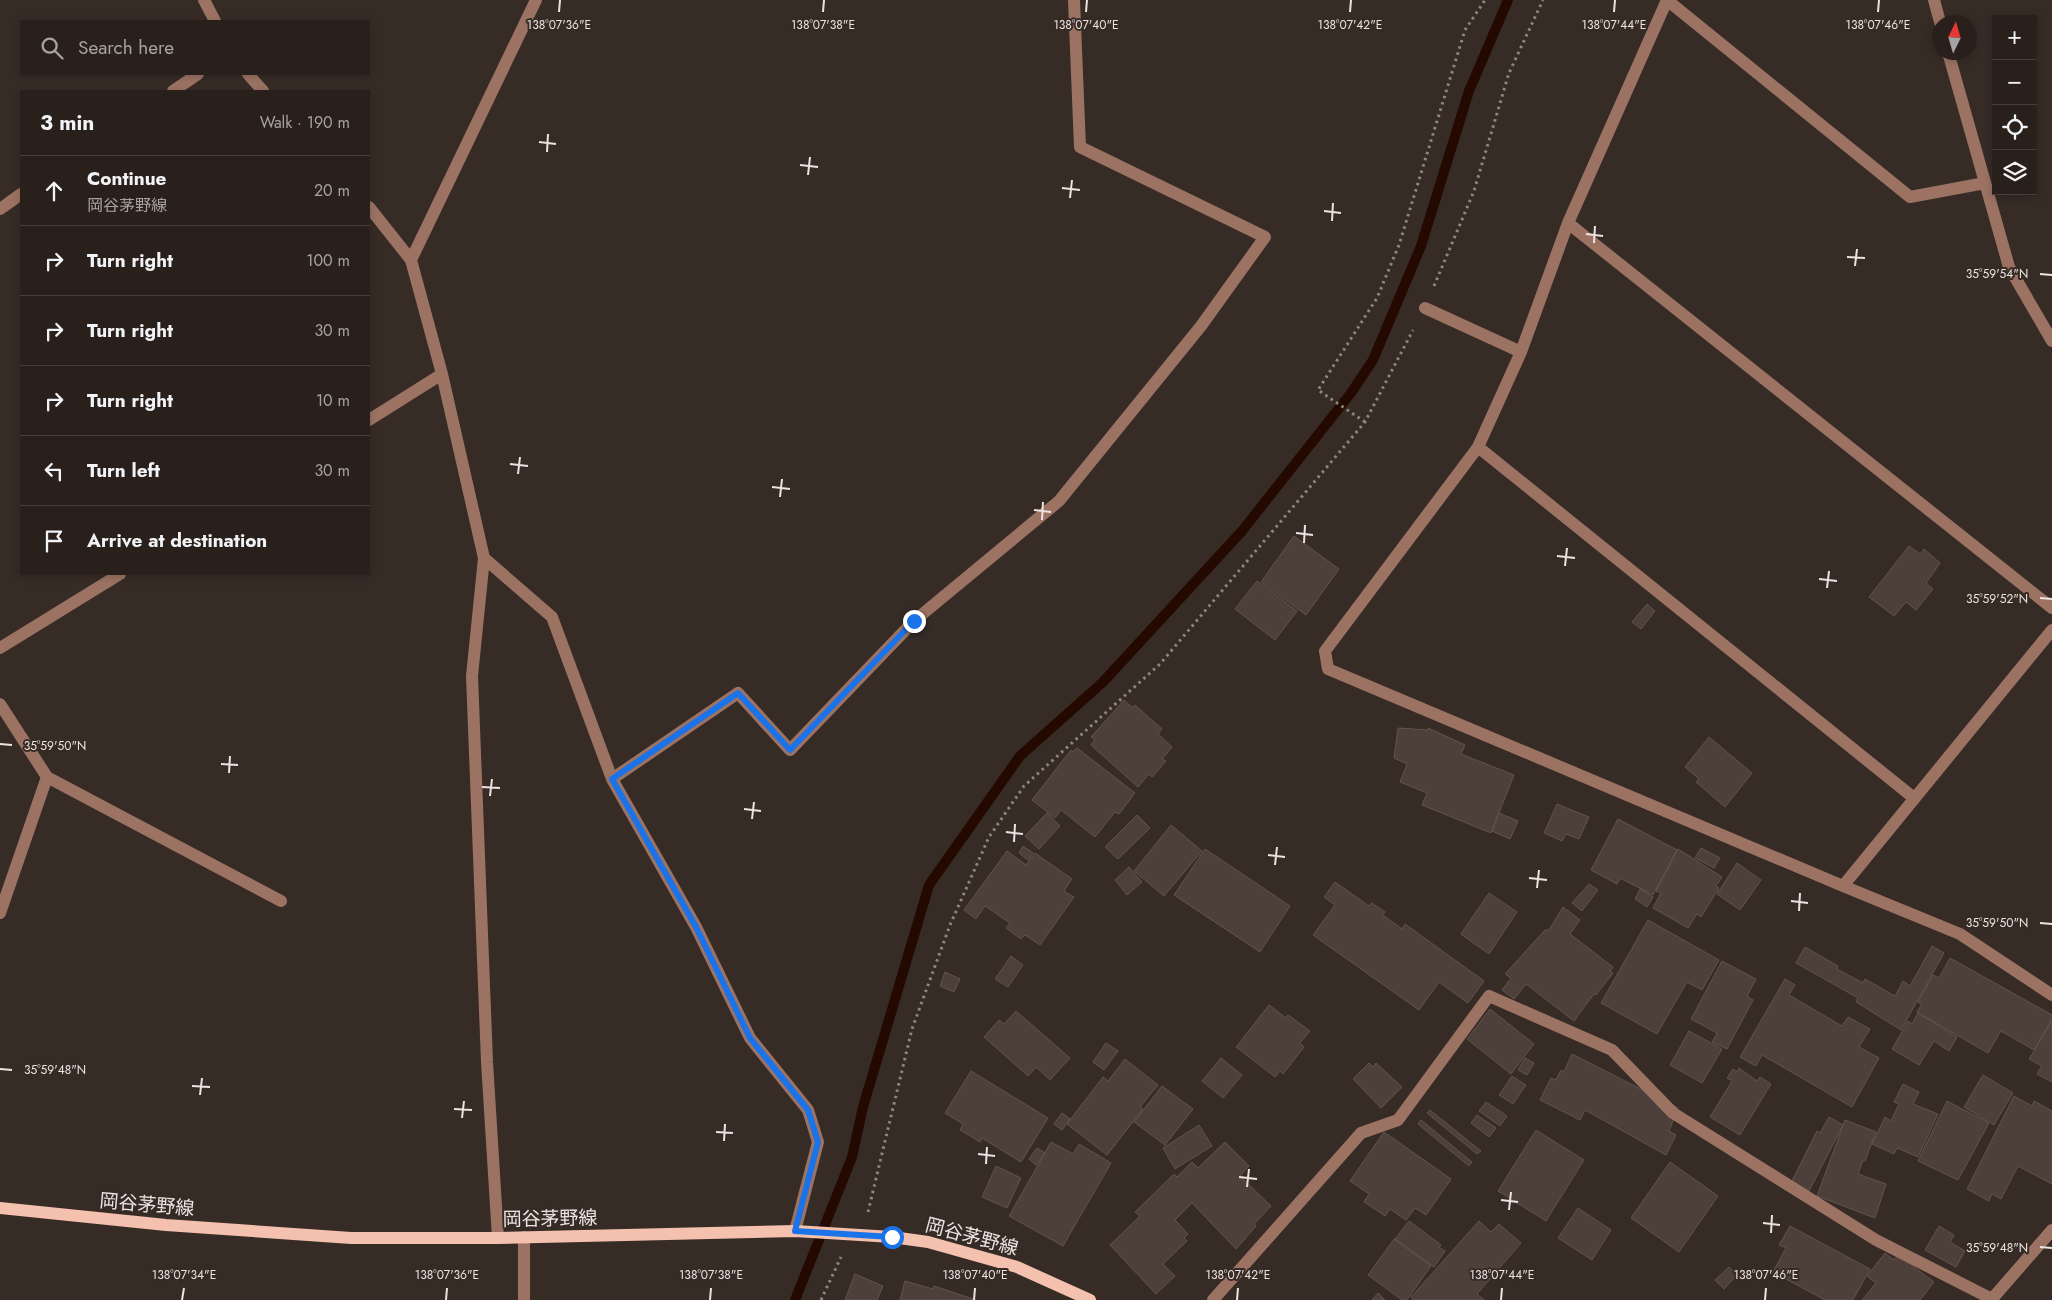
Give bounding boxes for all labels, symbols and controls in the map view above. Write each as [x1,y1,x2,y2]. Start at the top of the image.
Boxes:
north arrow [1932,15,1977,60]
map controls [1992,15,2037,195]
button: + [1992,15,2037,60]
text: 138°07'36"E [527,16,591,34]
text: 138°07'38"E [791,16,855,34]
text: 138°07'40"E [1053,16,1119,34]
text: 138°07'42"E [1318,16,1382,34]
text: 138°07'44"E [1582,16,1646,34]
text: 138°07'46"E [1846,16,1910,34]
search box [20,20,370,75]
icon: search [38,34,66,62]
text: Search here [78,34,174,61]
button: − [1992,60,2037,105]
button: locate [1992,105,2037,150]
text: 3 min [40,108,94,138]
text: Walk · 190 m [260,111,350,134]
button: layers [1992,150,2037,195]
text: Continue [87,165,166,192]
icon: ahead [40,177,68,205]
text: 20 m [314,179,350,202]
text: 岡谷茅野線 [87,194,167,217]
icon: right [40,247,68,275]
text: Turn right [87,247,173,274]
text: 100 m [306,249,350,272]
text: 35°59'54"N [1966,265,2028,283]
icon: right [40,317,68,345]
text: Turn right [87,317,173,344]
text: 30 m [314,319,350,342]
icon: right [40,387,68,415]
text: Turn right [87,387,173,414]
text: 10 m [316,389,350,412]
icon: left [40,457,68,485]
text: Turn left [87,457,160,484]
text: 30 m [314,459,350,482]
icon: arrive [40,527,68,555]
text: Arrive at destination [87,527,267,554]
text: 35°59'52"N [1966,590,2028,608]
route end [903,610,926,633]
text: 35°59'50"N [24,737,86,755]
text: 35°59'50"N [1966,914,2028,932]
text: 35°59'48"N [24,1061,86,1079]
street label: 岡谷茅野線 [98,1187,195,1222]
street label: 岡谷茅野線 [502,1204,598,1233]
street label: 岡谷茅野線 [922,1211,1021,1262]
route start [881,1226,904,1249]
text: 35°59'48"N [1966,1239,2028,1257]
text: 138°07'34"E [152,1266,216,1284]
text: 138°07'36"E [415,1266,479,1284]
text: 138°07'38"E [679,1266,743,1284]
text: 138°07'40"E [942,1266,1008,1284]
text: 138°07'42"E [1206,1266,1270,1284]
text: 138°07'44"E [1470,1266,1534,1284]
text: 138°07'46"E [1734,1266,1798,1284]

